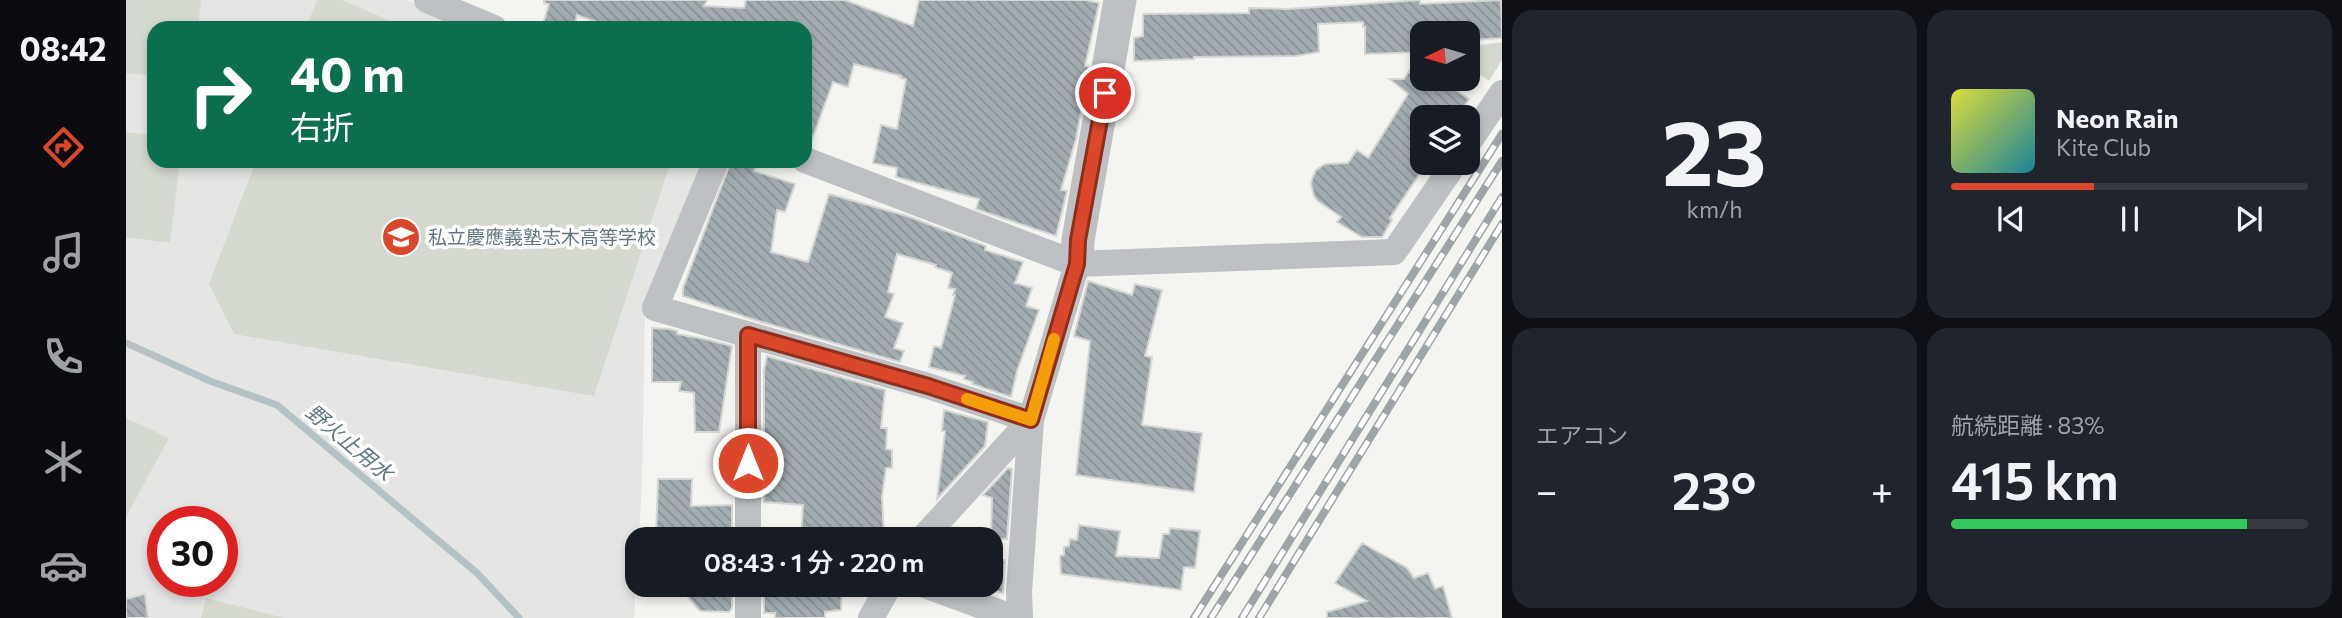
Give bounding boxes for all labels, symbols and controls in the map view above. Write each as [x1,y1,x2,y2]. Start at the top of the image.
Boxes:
north arrow [1410,21,1480,91]
map controls [1410,21,1480,175]
text: 08:42 [19,28,107,68]
text: 40 m [290,42,405,102]
icon: right [175,49,266,140]
pin [1075,63,1135,123]
icon: arrive [1086,74,1124,112]
text: 23 [1662,93,1767,205]
text: Neon Rain [2056,102,2179,133]
button: layers [1410,105,1480,175]
text: 右折 [290,106,354,146]
icon: directions [39,123,88,172]
text: Kite Club [2056,133,2151,161]
text: km/h [1687,195,1742,223]
icon: previous [1992,200,2030,238]
icon: pause [2111,200,2149,238]
icon: next [2230,200,2268,238]
school or university icon: 私立慶應義塾志木高等学校 [380,216,422,258]
place label: 私立慶應義塾志木高等学校 [428,225,656,248]
icon: music [39,228,88,277]
icon: phone [39,332,88,381]
water label: 野火止用水 [302,399,400,486]
text: 航続距離 · 83% [1951,411,2105,439]
text: エアコン [1536,421,1628,449]
position arrow [711,426,785,500]
icon: climate [39,437,88,486]
text: 415 km [1951,447,2119,511]
text: 23° [1672,457,1757,521]
text: − [1536,466,1558,513]
text: + [1871,466,1893,513]
speed limit sign: 30 [147,506,238,597]
icon: car [39,541,88,590]
text: 08:43 · 1 分 · 220 m [704,546,924,577]

